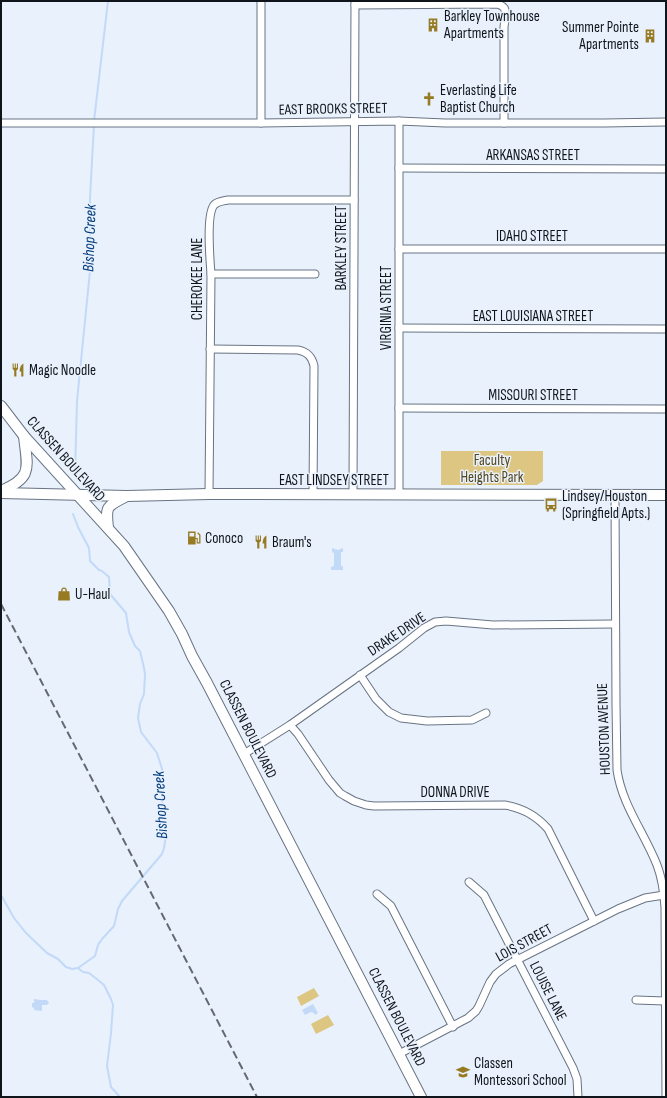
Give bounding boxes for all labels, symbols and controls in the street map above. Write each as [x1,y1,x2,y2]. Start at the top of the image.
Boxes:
place label: Barkley Townhouse Apartments [443,7,540,43]
building icon: Barkley Townhouse Apartments [425,17,441,33]
place label: Summer Pointe Apartments [562,18,639,54]
building icon: Summer Pointe Apartments [642,28,658,44]
place label: Everlasting Life Baptist Church [440,81,517,117]
church icon: Everlasting Life Baptist Church [421,91,437,107]
street label: EAST BROOKS STREET [278,99,388,119]
street label: ARKANSAS STREET [485,146,580,165]
water label: Bishop Creek [79,203,101,272]
street label: BARKLEY STREET [332,206,351,290]
street label: IDAHO STREET [496,227,568,246]
street label: CHEROKEE LANE [188,238,207,320]
street label: VIRGINIA STREET [377,266,396,350]
street label: EAST LOUISIANA STREET [473,307,593,326]
place label: Magic Noodle [29,361,96,380]
restaurant icon: Magic Noodle [10,362,26,378]
street label: MISSOURI STREET [488,386,578,405]
street label: CLASSEN BOULEVARD [23,412,109,506]
park label: Faculty Heights Park [460,451,524,487]
street label: EAST LINDSEY STREET [279,471,389,490]
place label: Lindsey/Houston (Springfield Apts.) [562,487,650,523]
bus stop icon: Lindsey/Houston (Springfield Apts.) [543,497,559,513]
place label: Conoco [205,529,243,548]
fuel station icon: Conoco [186,530,202,546]
place label: Braum's [272,533,312,552]
restaurant icon: Braum's [253,534,269,550]
place label: U-Haul [75,585,110,604]
shop icon: U-Haul [56,586,72,602]
street label: DRAKE DRIVE [364,608,430,660]
street label: CLASSEN BOULEVARD [215,676,281,782]
street label: HOUSTON AVENUE [593,683,615,775]
water label: Bishop Creek [150,770,172,839]
street label: DONNA DRIVE [420,783,490,802]
street label: LOIS STREET [492,920,556,966]
street label: LOUISE LANE [525,958,571,1024]
street label: CLASSEN BOULEVARD [364,964,430,1070]
place label: Classen Montessori School [474,1054,567,1090]
school or university icon: Classen Montessori School [455,1064,471,1080]

